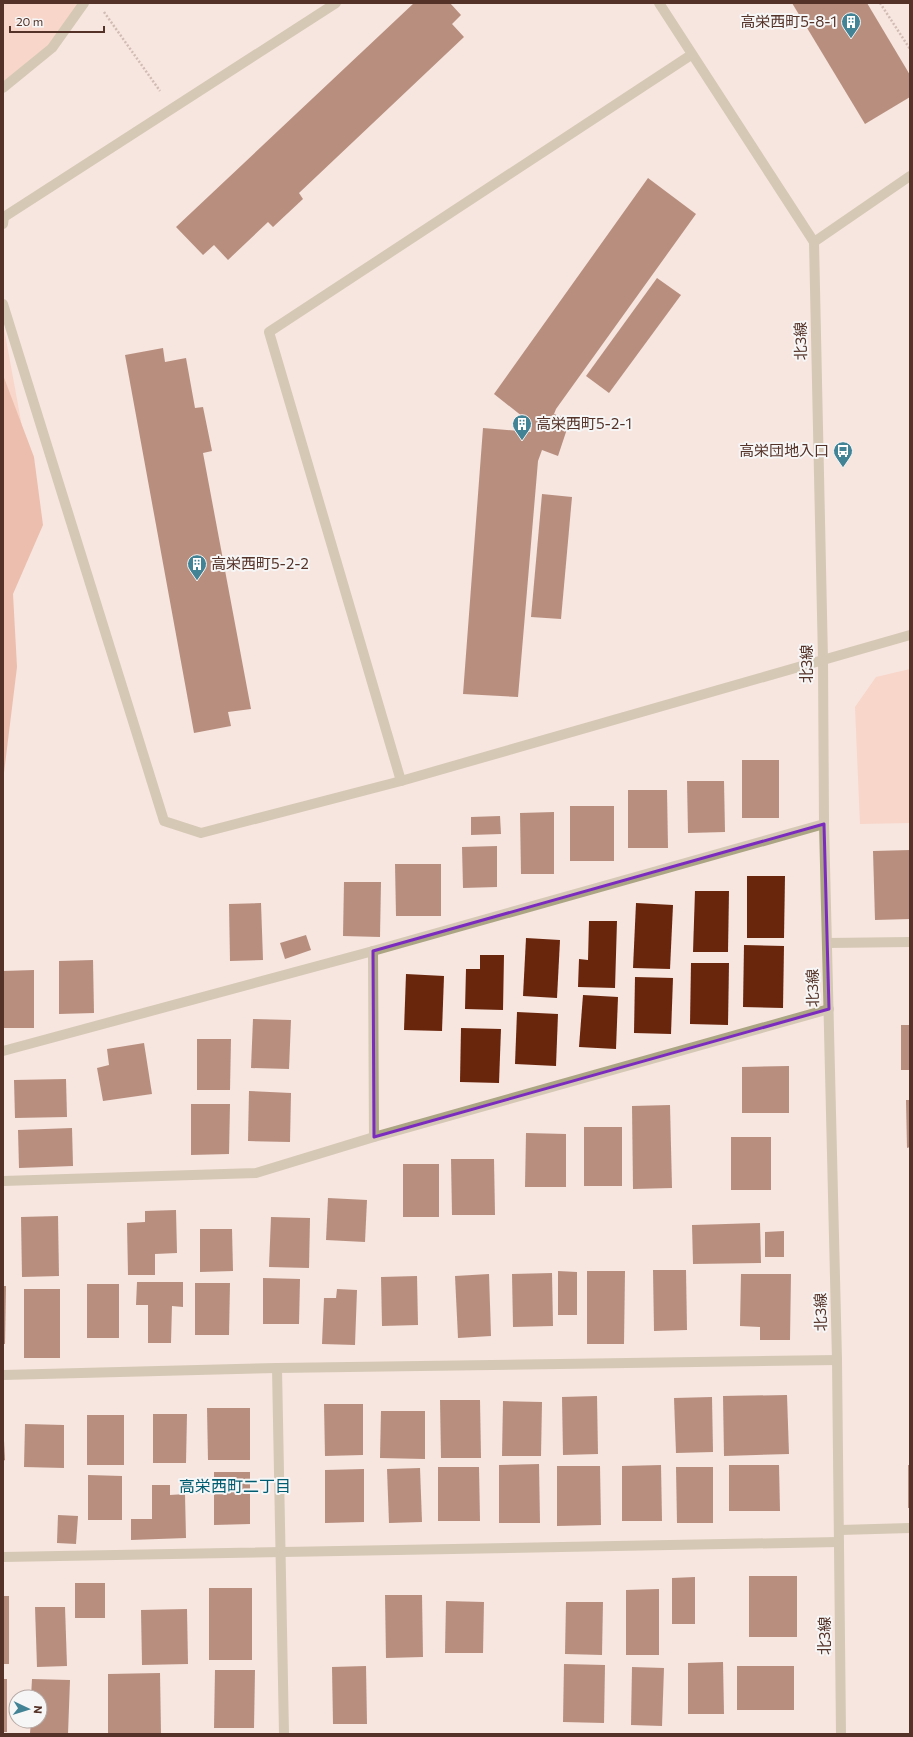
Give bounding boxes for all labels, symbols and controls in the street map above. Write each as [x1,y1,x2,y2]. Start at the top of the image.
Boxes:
scale bar [10,8,104,34]
building icon: 高栄西町5-8-1 [840,11,862,39]
place label: 高栄西町5-8-1 [740,12,837,30]
text: 20 m [16,14,43,28]
street label: 北3線 [791,322,809,360]
building icon: 高栄西町5-2-1 [511,413,533,441]
place label: 高栄西町5-2-1 [536,414,632,432]
bus stop icon: 高栄団地入口 [832,440,854,468]
place label: 高栄団地入口 [739,441,829,459]
building icon: 高栄西町5-2-2 [186,553,208,581]
place label: 高栄西町5-2-2 [211,554,309,572]
street label: 北3線 [797,645,815,683]
street label: 北3線 [803,969,821,1007]
street label: 北3線 [811,1293,829,1331]
district label: 高栄西町二丁目 [179,1476,291,1495]
street label: 北3線 [815,1617,833,1655]
north arrow [8,1689,48,1729]
text: N [32,1705,45,1714]

